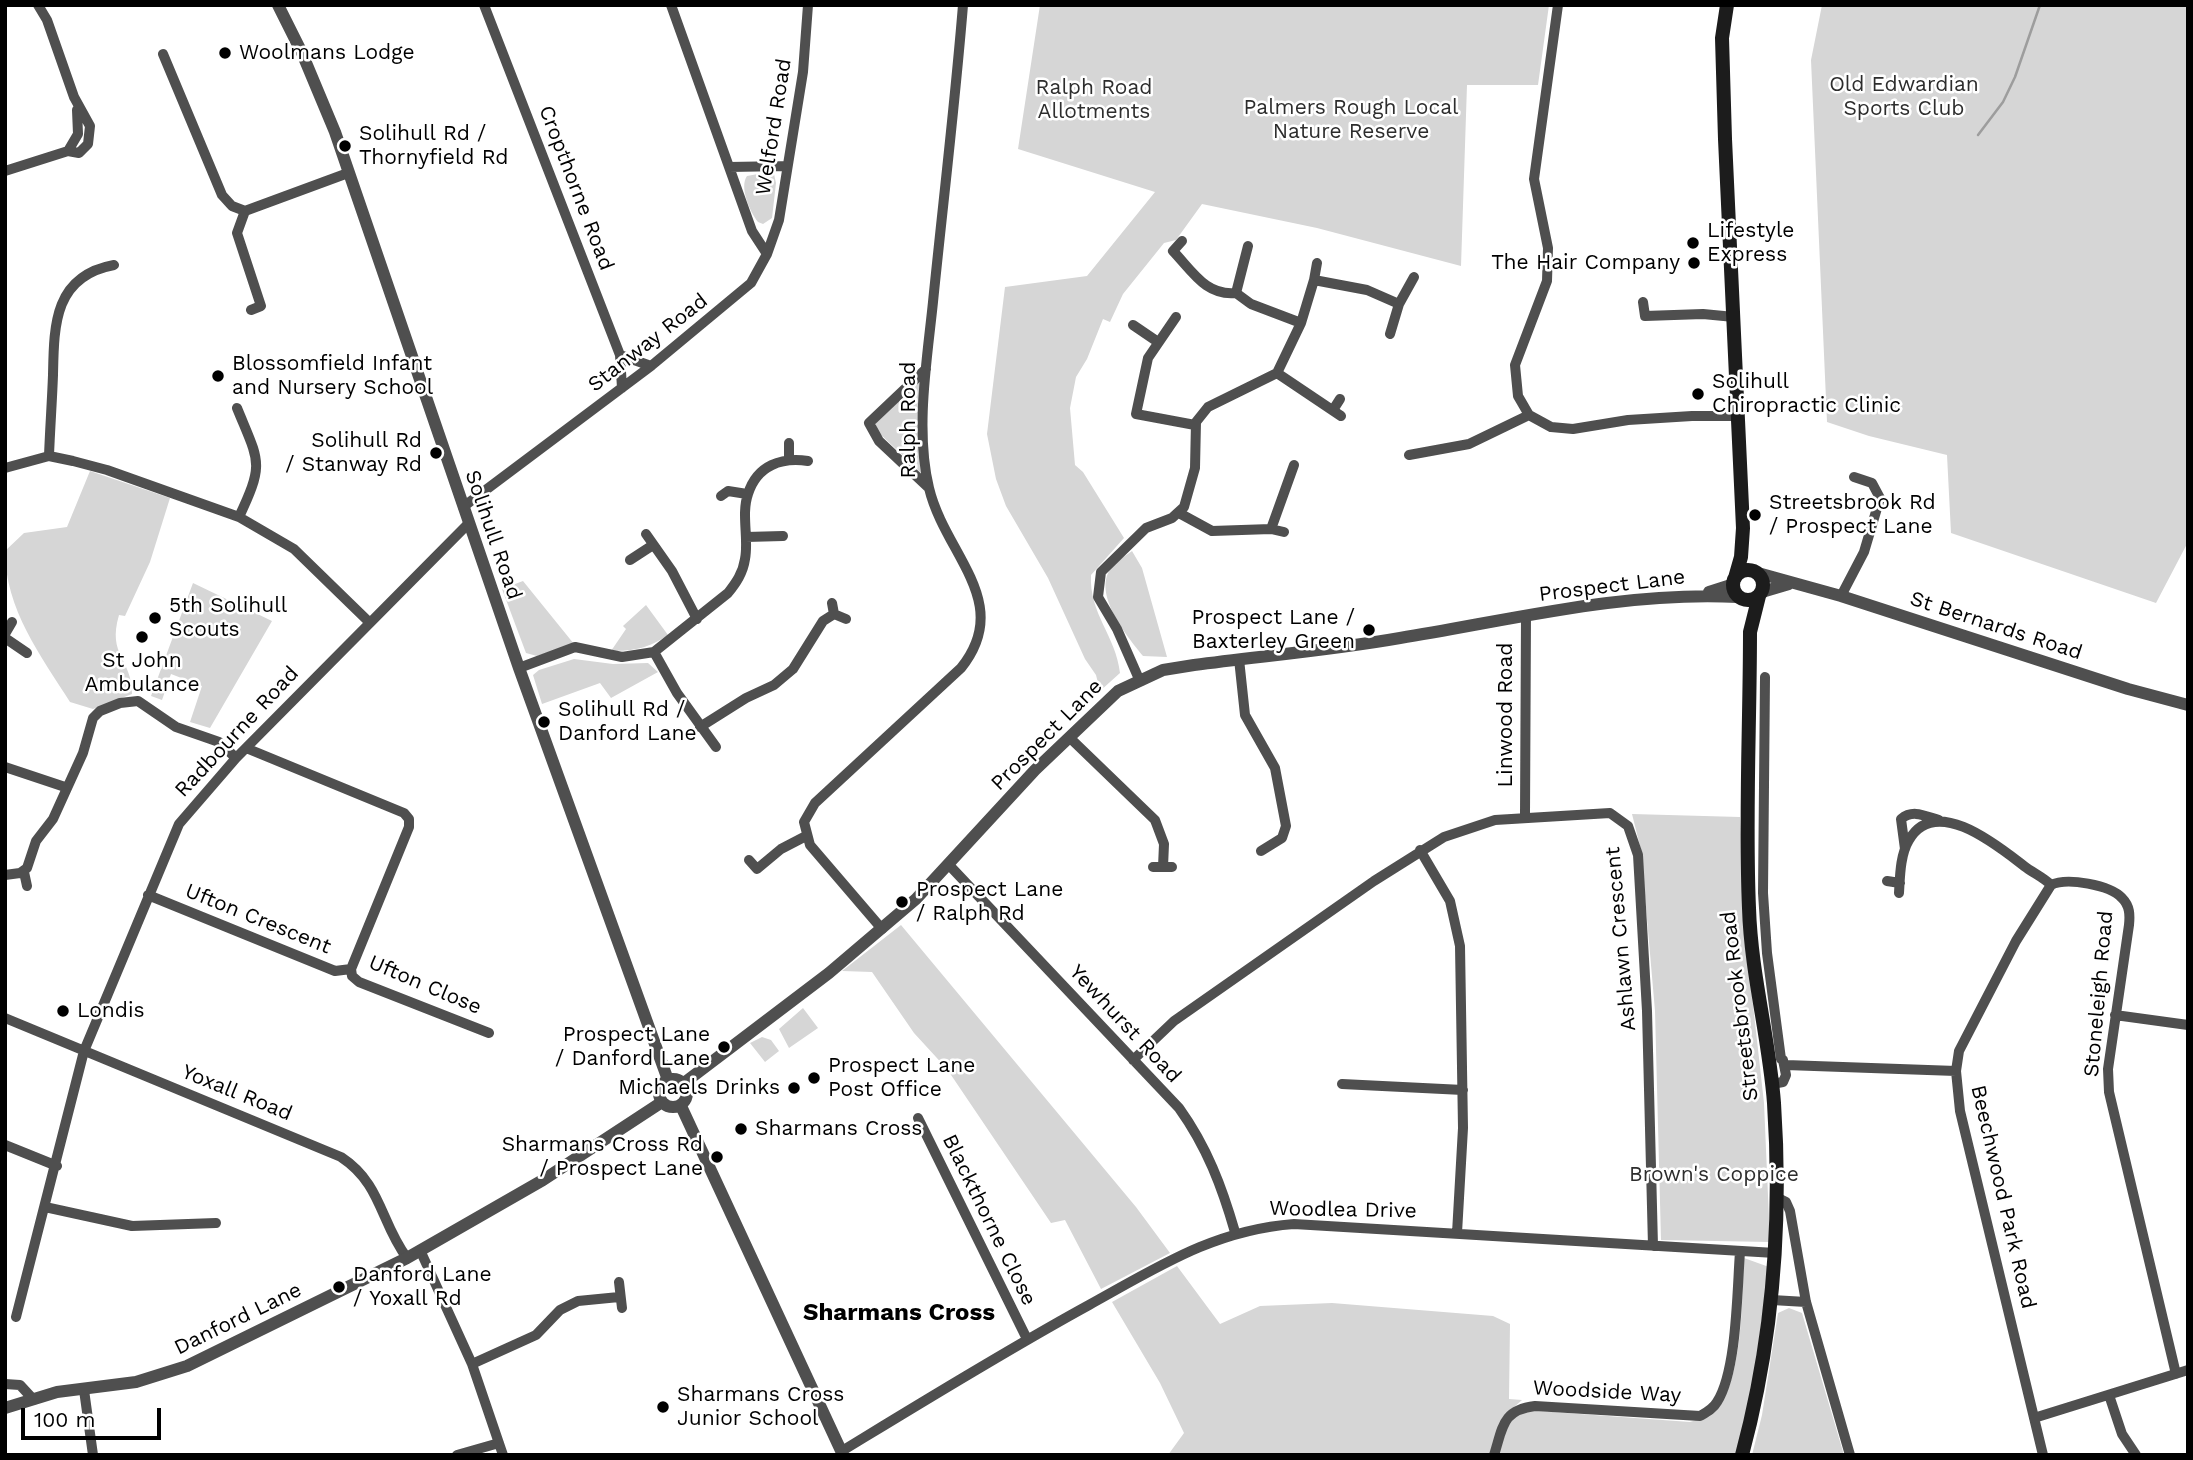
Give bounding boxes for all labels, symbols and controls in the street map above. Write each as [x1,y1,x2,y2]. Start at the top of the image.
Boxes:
place label: Woolmans Lodge [239,40,415,66]
marker: Woolmans Lodge [217,45,233,61]
street label: Welford Road [751,57,797,197]
park label: Old Edwardian Sports Club [1829,72,1979,122]
park label: Ralph Road Allotments [1036,75,1152,125]
park label: Palmers Rough Local Nature Reserve [1243,95,1459,145]
street label: Cropthorne Road [533,102,619,274]
place label: Solihull Rd / Thornyfield Rd [359,121,508,171]
marker: Solihull Rd / Thornyfield Rd [337,138,353,154]
place label: Lifestyle Express [1707,218,1794,268]
marker: Lifestyle Express [1685,235,1701,251]
place label: The Hair Company [1491,250,1680,276]
marker: The Hair Company [1686,255,1702,271]
street label: Stanway Road [583,288,713,398]
place label: Blossomfield Infant and Nursery School [232,351,433,401]
street label: Ralph Road [896,362,922,478]
marker: Blossomfield Infant and Nursery School [210,368,226,384]
place label: Solihull Chiropractic Clinic [1712,369,1901,419]
marker: Solihull Chiropractic Clinic [1690,386,1706,402]
place label: Solihull Rd / Stanway Rd [285,428,422,478]
marker: Solihull Rd / Stanway Rd [428,445,444,461]
street label: Solihull Road [459,467,527,603]
place label: Streetsbrook Rd / Prospect Lane [1769,490,1936,540]
marker: Streetsbrook Rd / Prospect Lane [1747,507,1763,523]
street label: Prospect Lane [1537,565,1687,607]
street label: St Bernards Road [1907,586,2085,666]
place label: 5th Solihull Scouts [169,593,287,643]
place label: Prospect Lane / Baxterley Green [1191,605,1355,655]
marker: 5th Solihull Scouts [147,610,163,626]
marker: Prospect Lane / Baxterley Green [1361,622,1377,638]
marker: St John Ambulance [134,629,150,645]
street label: Linwood Road [1493,643,1519,787]
place label: St John Ambulance [84,648,200,698]
street label: Radbourne Road [170,661,304,803]
street label: Prospect Lane [986,674,1108,796]
place label: Solihull Rd / Danford Lane [558,697,697,747]
marker: Solihull Rd / Danford Lane [536,714,552,730]
street label: Ashlawn Crescent [1600,846,1642,1032]
place label: Prospect Lane / Ralph Rd [916,877,1063,927]
street label: Ufton Crescent [181,878,335,960]
marker: Prospect Lane / Ralph Rd [894,894,910,910]
street label: Streetsbrook Road [1716,910,1764,1102]
street label: Stoneleigh Road [2079,910,2119,1078]
street label: Ufton Close [365,950,485,1020]
street label: Yewhurst Road [1064,960,1186,1088]
place label: Londis [77,998,145,1024]
marker: Londis [55,1003,71,1019]
place label: Prospect Lane / Danford Lane [555,1022,710,1072]
marker: Prospect Lane / Danford Lane [716,1039,732,1055]
place label: Prospect Lane Post Office [828,1053,975,1103]
street label: Yoxall Road [178,1059,296,1127]
marker: Prospect Lane Post Office [806,1070,822,1086]
place label: Michaels Drinks [618,1075,780,1101]
marker: Michaels Drinks [786,1080,802,1096]
street label: Beechwood Park Road [1965,1083,2041,1311]
place label: Sharmans Cross [755,1116,922,1142]
marker: Sharmans Cross [733,1121,749,1137]
street label: Blackthorne Close [937,1130,1041,1310]
place label: Sharmans Cross Rd / Prospect Lane [502,1132,703,1182]
marker: Sharmans Cross Rd / Prospect Lane [709,1149,725,1165]
park label: Brown's Coppice [1629,1162,1799,1188]
street label: Woodlea Drive [1269,1196,1417,1224]
place label: Danford Lane / Yoxall Rd [353,1262,492,1312]
street label: Danford Lane [170,1277,306,1361]
marker: Danford Lane / Yoxall Rd [331,1279,347,1295]
district label: Sharmans Cross [803,1299,995,1327]
street label: Woodside Way [1532,1376,1682,1408]
place label: Sharmans Cross Junior School [677,1382,844,1432]
scale bar [24,1394,164,1438]
marker: Sharmans Cross Junior School [655,1399,671,1415]
text: 100 m [34,1407,96,1432]

